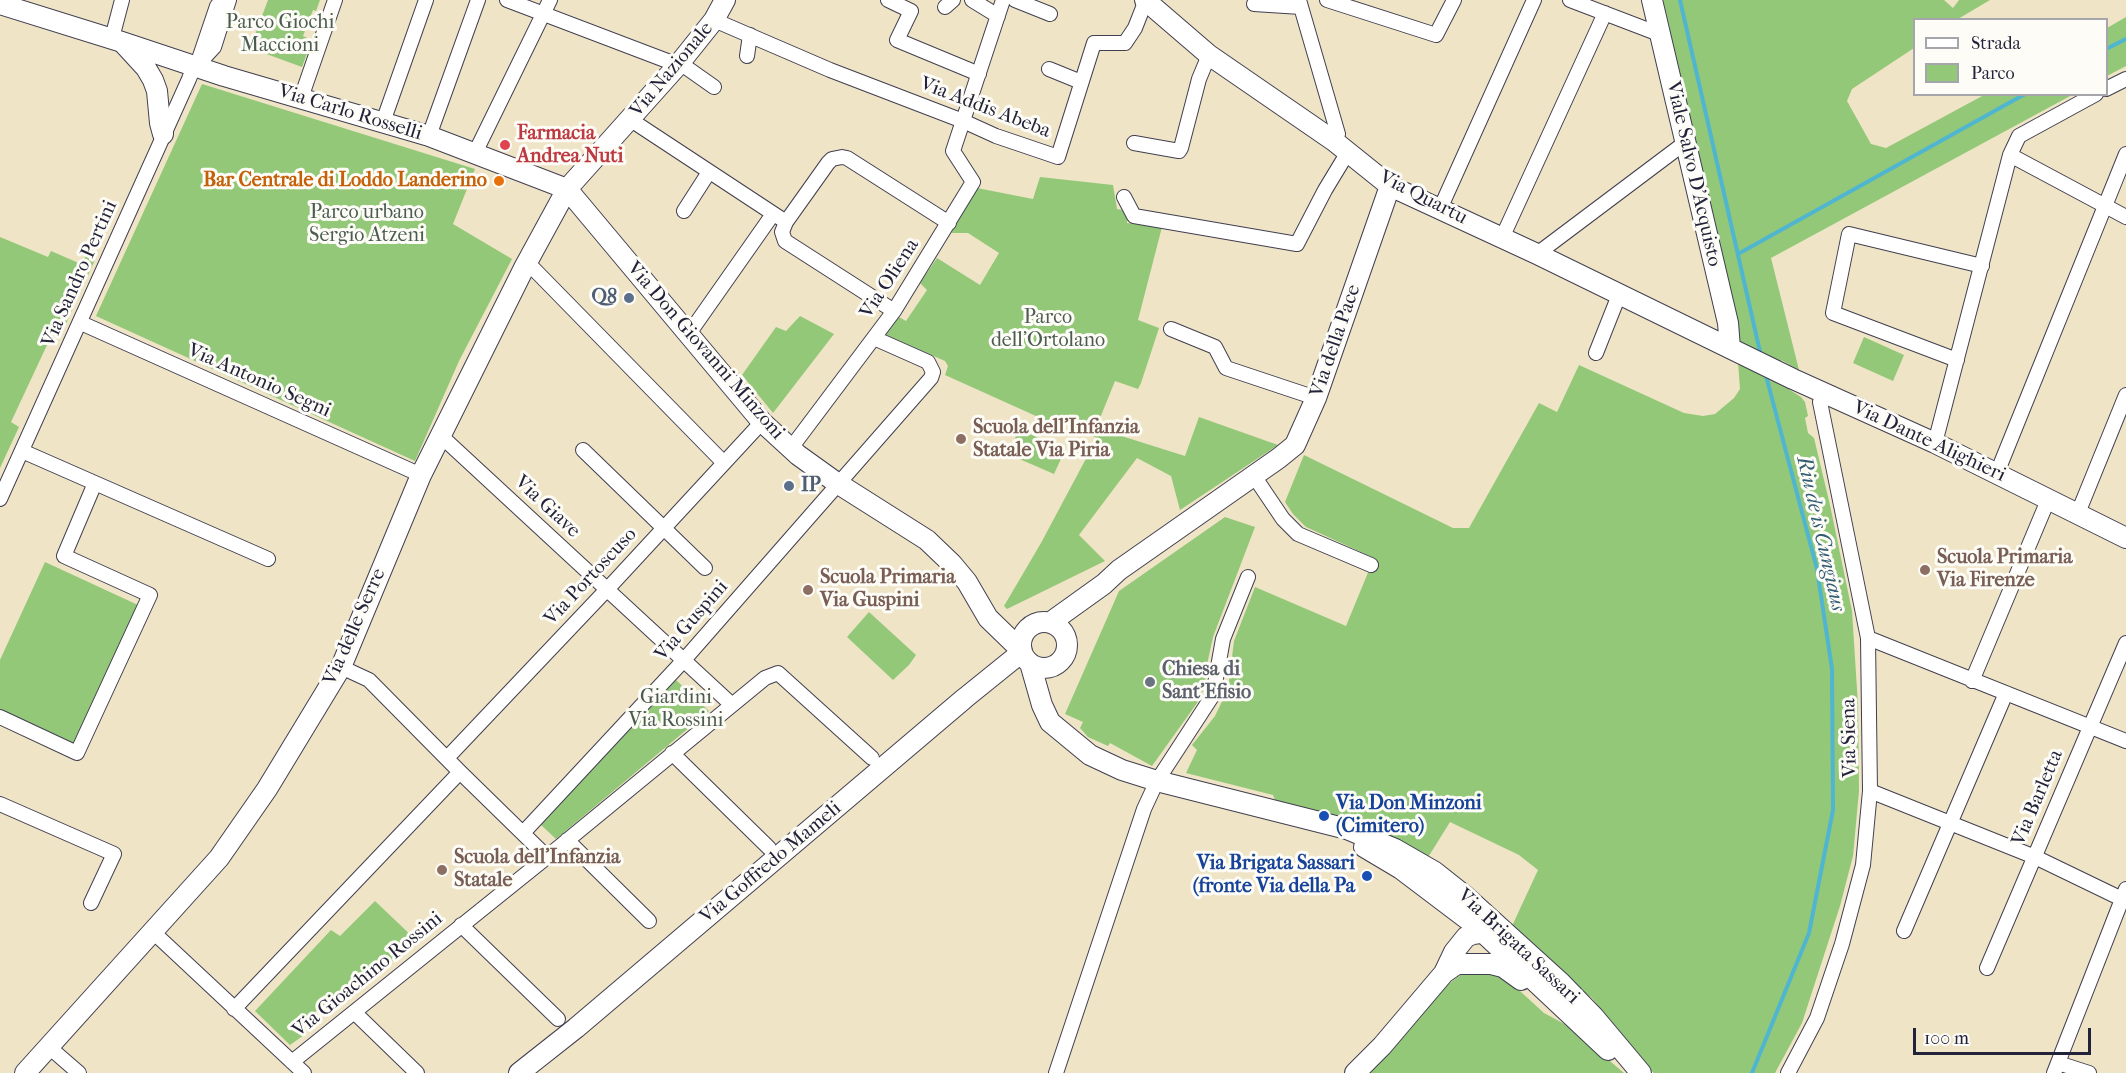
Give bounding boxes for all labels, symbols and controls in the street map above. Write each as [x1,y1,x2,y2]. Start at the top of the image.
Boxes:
park label: Parco Giochi Maccioni [226,11,334,58]
street label: Via Nazionale [625,17,719,123]
legend [1913,18,2108,96]
text: Strada [1971,33,2021,54]
text: Parco [1971,63,2015,84]
street label: Via Addis Abeba [916,72,1054,144]
street label: Viale Salvo D'Acquisto [1660,79,1726,269]
street label: Via Carlo Rosselli [275,80,425,146]
place label: Farmacia Andrea Nuti [517,122,623,169]
marker: Farmacia Andrea Nuti [498,138,512,152]
street label: Via Quartu [1375,166,1471,230]
place label: Bar Centrale di Loddo Landerino [203,169,487,193]
marker: Bar Centrale di Loddo Landerino [492,174,506,188]
street label: Via Sandro Pertini [37,197,123,351]
park label: Parco urbano Sergio Atzeni [309,201,425,248]
street label: Via Oliena [855,235,925,323]
street label: Via Don Giovanni Minzoni [621,257,789,445]
street label: Via della Pace [1306,282,1366,400]
place label: Q8 [592,286,617,310]
marker: Q8 [622,291,636,305]
park label: Parco dell'Ortolano [991,306,1105,353]
street label: Via Antonio Segni [184,339,334,423]
street label: Via Dante Alighieri [1849,396,2009,488]
place label: Scuola dell'Infanzia Statale Via Piria [973,416,1139,463]
marker: Scuola dell'Infanzia Statale Via Piria [954,432,968,446]
water label: Riu de is Cungiaus [1790,454,1850,614]
street label: Via Giave [509,471,585,543]
place label: IP [801,474,821,498]
marker: IP [782,479,796,493]
street label: Via Portoscuso [540,523,642,631]
place label: Scuola Primaria Via Firenze [1937,546,2072,593]
marker: Scuola Primaria Via Firenze [1918,563,1932,577]
street label: Via delle Serre [319,565,391,689]
place label: Scuola Primaria Via Guspini [820,566,955,613]
street label: Via Guspini [650,576,734,666]
marker: Scuola Primaria Via Guspini [801,583,815,597]
place label: Chiesa di Sant'Efisio [1162,658,1251,705]
marker: Chiesa di Sant'Efisio [1143,675,1157,689]
park label: Giardini Via Rossini [629,686,723,733]
street label: Via Siena [1837,698,1863,778]
street label: Via Barletta [2007,746,2069,850]
place label: Via Don Minzoni (Cimitero) [1336,792,1482,839]
street label: Via Goffredo Mameli [695,797,847,929]
marker: Via Don Minzoni (Cimitero) [1317,809,1331,823]
place label: Scuola dell'Infanzia Statale [454,846,620,893]
place label: Via Brigata Sassari (fronte Via della Pa [1193,852,1355,899]
marker: Scuola dell'Infanzia Statale [435,863,449,877]
marker: Via Brigata Sassari (fronte Via della Pa [1360,869,1374,883]
street label: Via Brigata Sassari [1452,884,1584,1010]
street label: Via Gioachino Rossini [288,907,448,1043]
scale bar [1916,1016,2094,1054]
text: 100 m [1924,1028,1969,1049]

